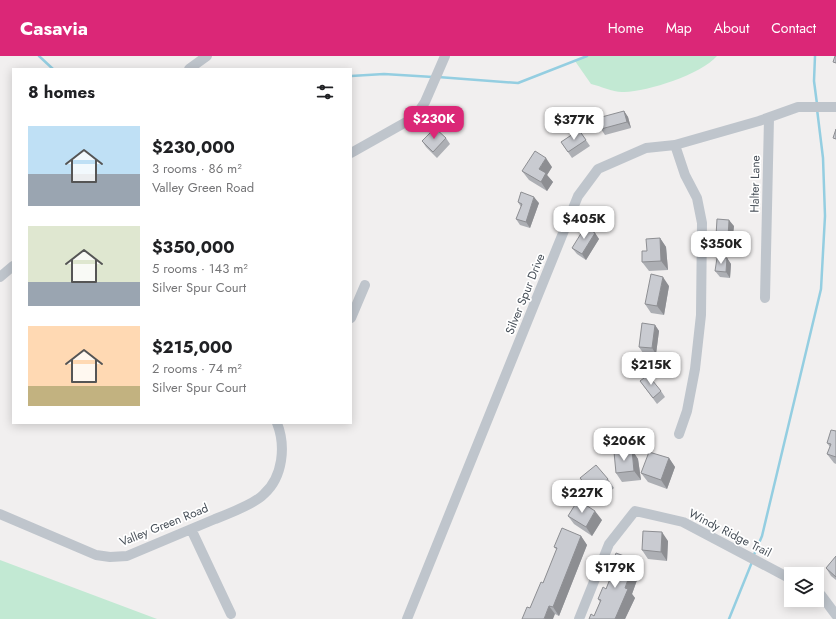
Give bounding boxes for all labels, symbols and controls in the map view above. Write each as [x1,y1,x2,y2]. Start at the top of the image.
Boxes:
text: Casavia [20,15,88,42]
text: Home [608,18,644,38]
text: Map [666,18,692,38]
text: About [714,18,749,38]
text: Contact [771,18,816,38]
text: 8 homes [28,80,95,104]
icon: filters [314,81,336,103]
pin: $230K [406,106,462,140]
pin: $377K [546,107,602,141]
text: $230K [413,109,455,128]
text: $377K [554,110,594,129]
text: $230,000 [152,135,235,159]
icon: home [60,142,108,190]
street label: Halter Lane [745,155,765,213]
text: 3 rooms · 86 m² [152,159,242,178]
text: Valley Green Road [152,178,254,197]
pin: $405K [556,206,612,240]
text: $405K [562,209,606,228]
pin: $350K [693,231,749,265]
text: $350K [700,234,742,253]
text: $350,000 [152,235,235,259]
icon: home [60,242,108,290]
street label: Silver Spur Drive [501,251,549,337]
text: 5 rooms · 143 m² [152,259,248,278]
text: Silver Spur Court [152,278,246,297]
text: $215,000 [152,335,233,359]
icon: home [60,342,108,390]
pin: $215K [623,352,679,386]
text: $215K [631,355,671,374]
text: 2 rooms · 74 m² [152,359,242,378]
text: Silver Spur Court [152,378,246,397]
pin: $206K [596,428,652,462]
text: $206K [602,431,646,450]
pin: $227K [554,480,610,514]
text: $227K [561,483,603,502]
street label: Valley Green Road [117,499,211,551]
street label: Windy Ridge Trail [685,504,775,562]
pin: $179K [587,555,643,589]
text: $179K [595,558,635,577]
map controls [784,567,824,607]
button: layers [784,567,824,607]

